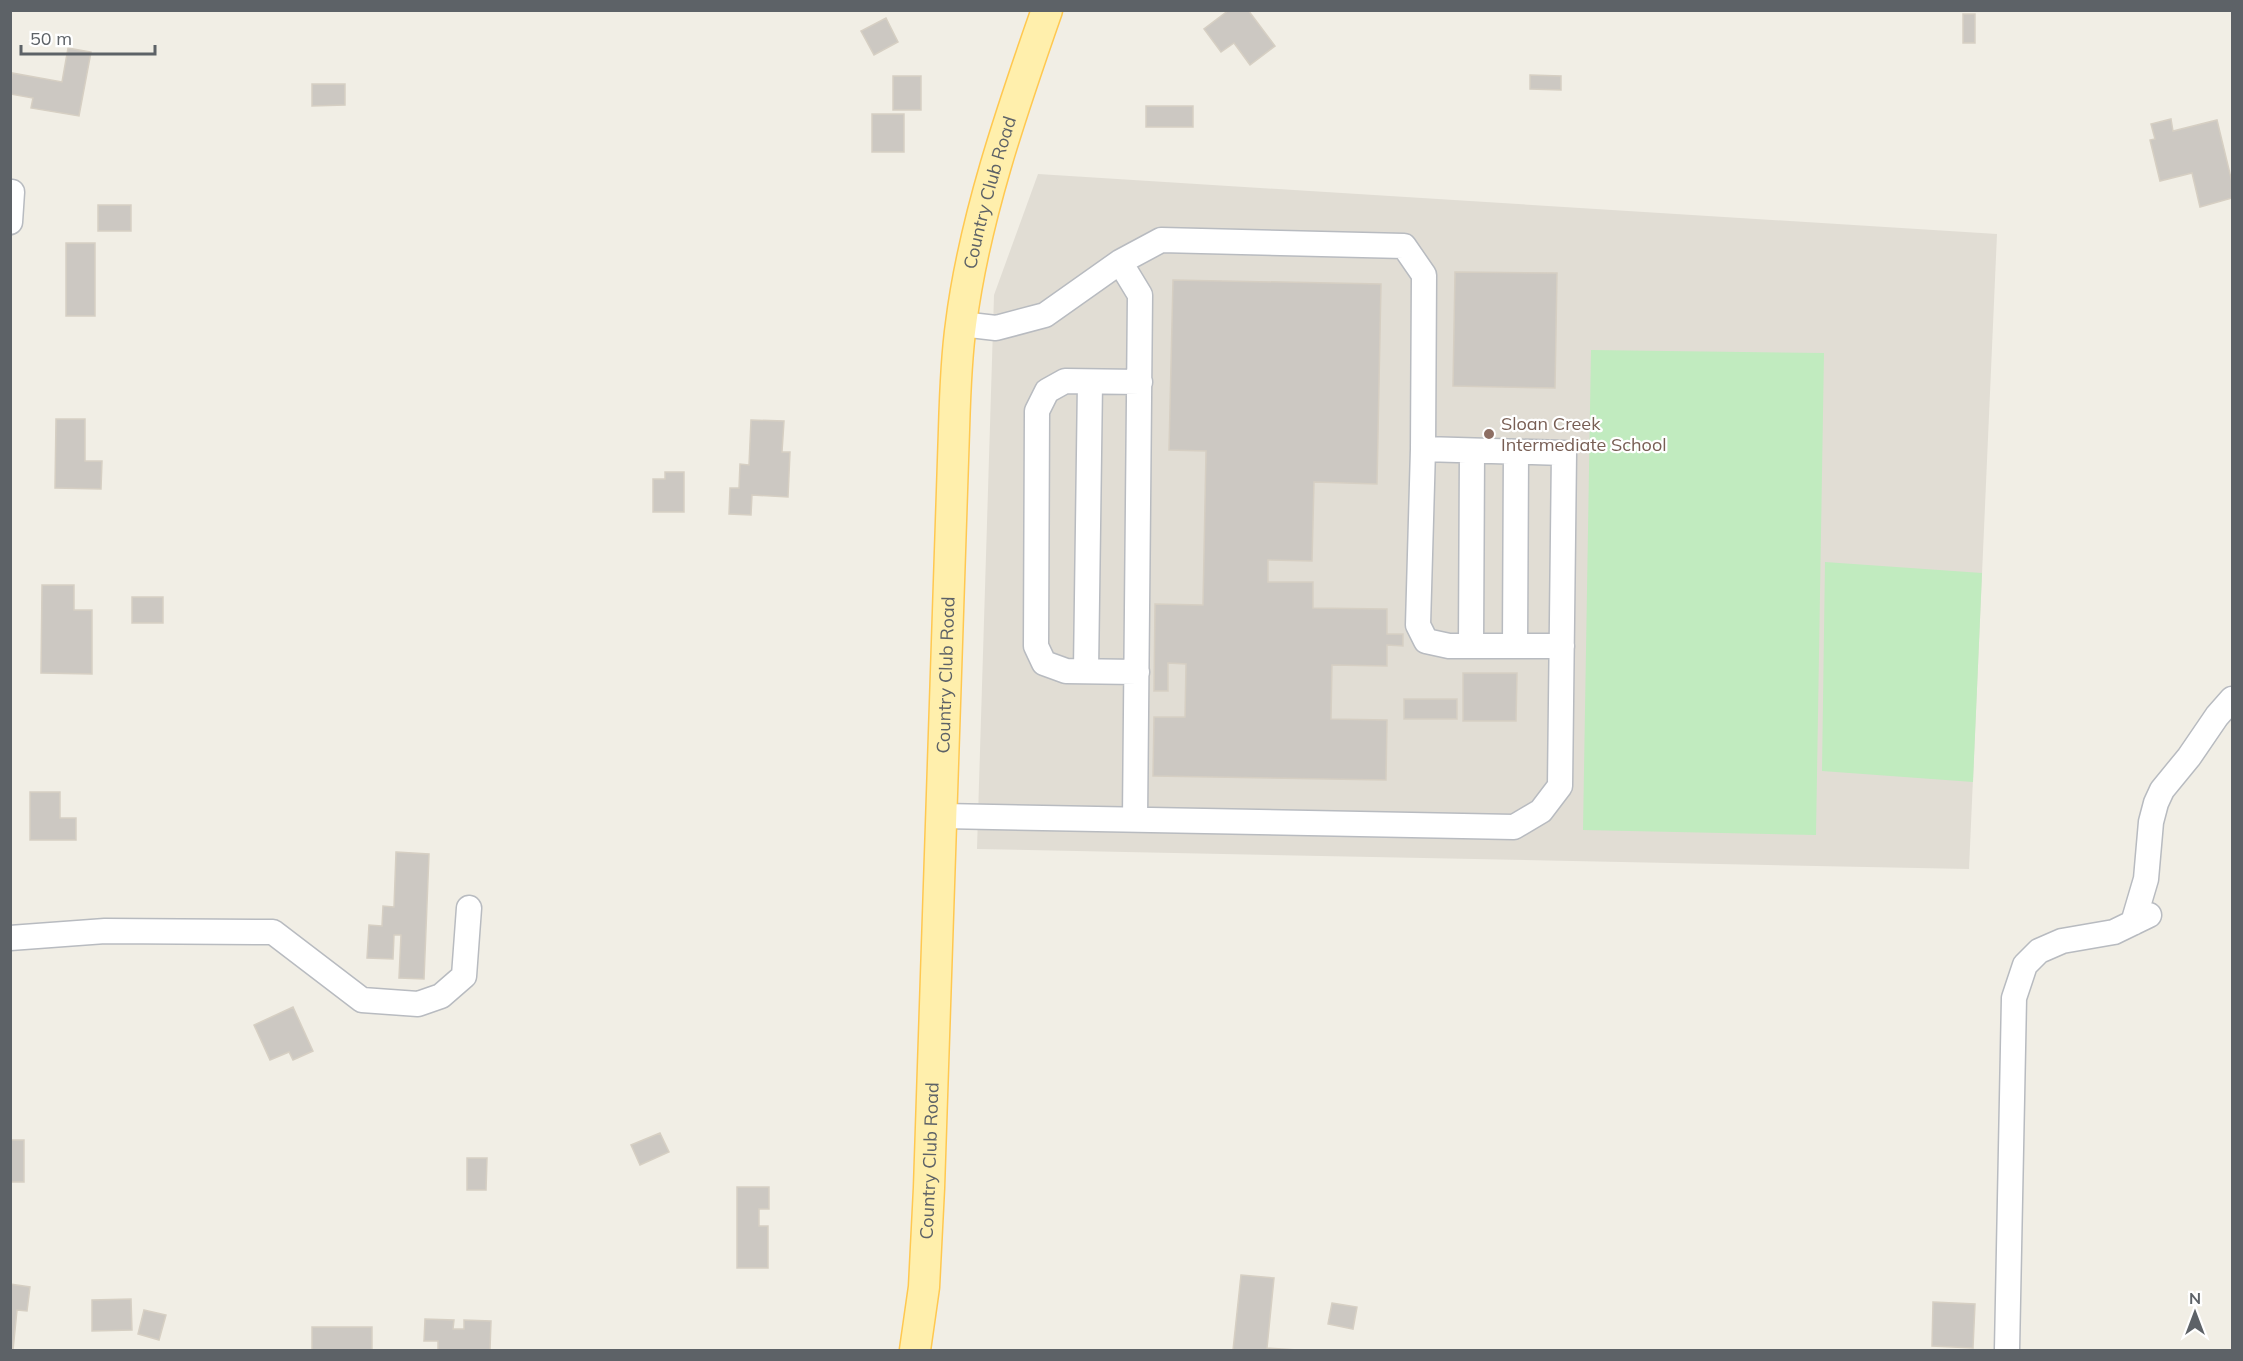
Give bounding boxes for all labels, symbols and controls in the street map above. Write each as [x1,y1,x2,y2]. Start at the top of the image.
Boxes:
scale bar [21,18,154,56]
text: 50 m [30,27,72,50]
street label: Country Club Road [958,113,1021,271]
place label: Sloan Creek Intermediate School [1501,412,1666,456]
marker: Sloan Creek Intermediate School [1482,427,1496,441]
street label: Country Club Road [931,596,960,754]
street label: Country Club Road [914,1082,943,1240]
north arrow [2165,1283,2225,1343]
text: N [2189,1288,2201,1308]

